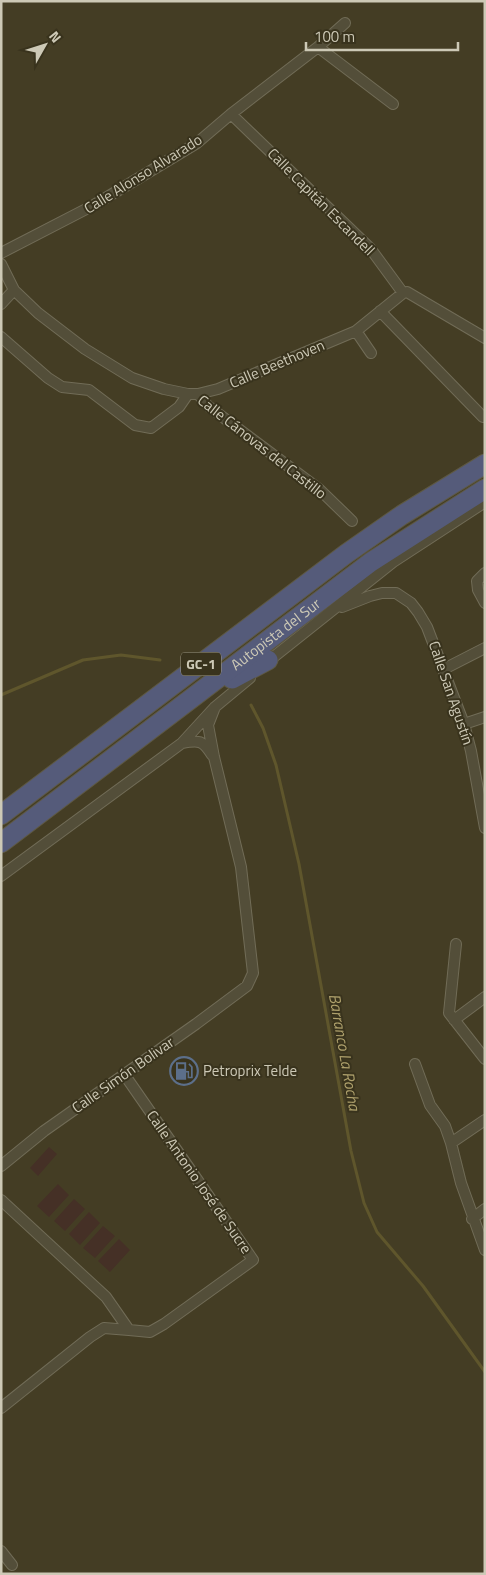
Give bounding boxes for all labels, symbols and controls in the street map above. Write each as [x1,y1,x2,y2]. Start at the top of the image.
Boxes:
north arrow [20,20,70,70]
scale bar [306,20,458,52]
text: 100 m [314,25,355,48]
text: N [44,26,67,47]
street label: Calle Alonso Alvarado [79,128,206,219]
street label: Calle Capitán Escandell [262,142,381,261]
street label: Calle Beethoven [226,333,328,394]
street label: Calle Cánovas del Castillo [193,389,332,504]
street label: Autopista del Sur [225,592,325,676]
street label: Calle San Agustín [423,638,480,748]
road number: GC-1 [181,652,221,676]
water label: Barranco La Rocha [323,992,367,1113]
street label: Calle Simón Bolivar [67,1031,179,1119]
fuel station icon: Petroprix Telde [169,1056,199,1086]
place label: Petroprix Telde [203,1059,297,1082]
street label: Calle Antonio José de Sucre [141,1105,258,1258]

